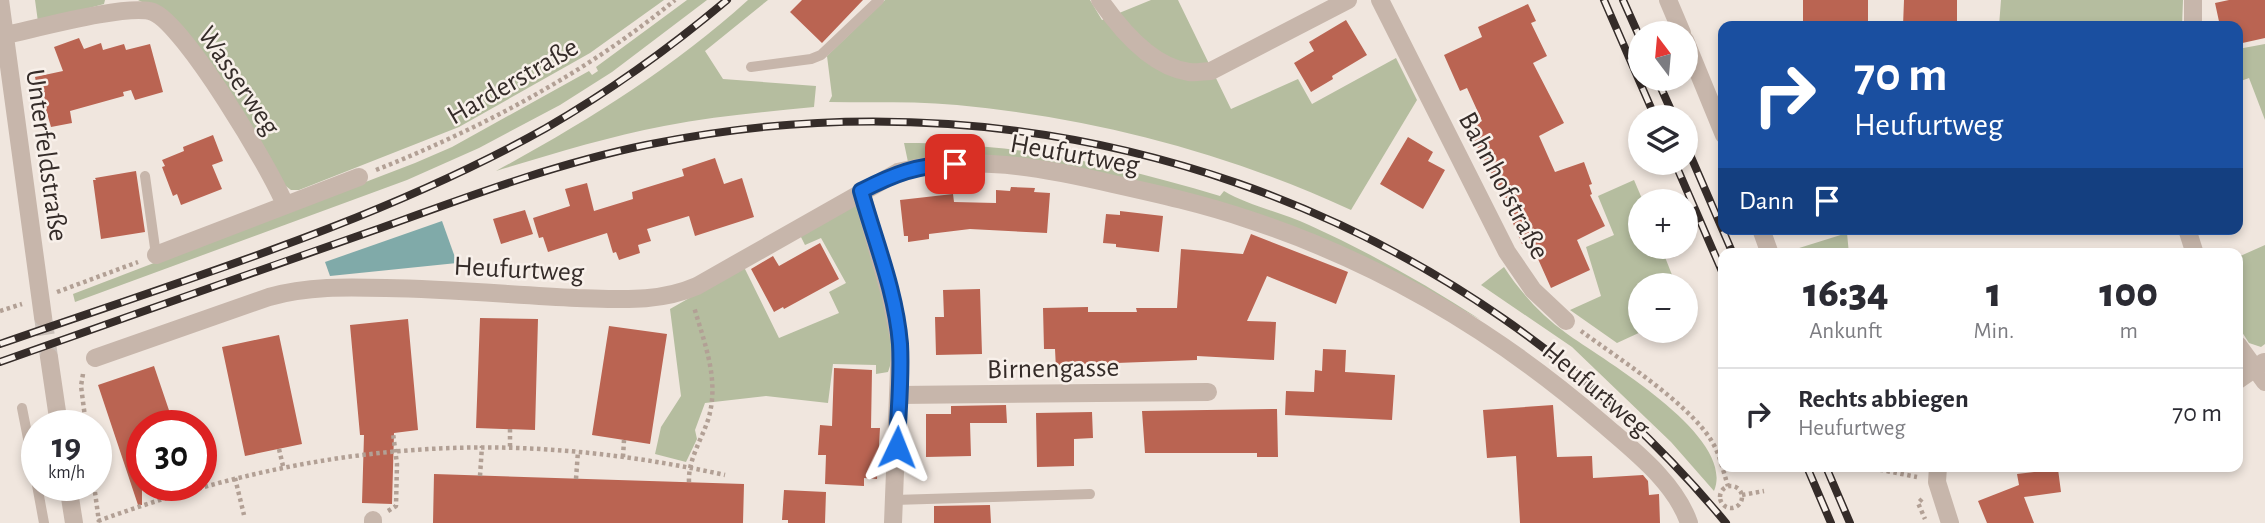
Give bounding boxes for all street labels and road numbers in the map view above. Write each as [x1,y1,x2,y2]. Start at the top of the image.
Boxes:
street label: Wasserweg [192,22,285,141]
street label: Harderstraße [443,33,583,130]
street label: Unterfeldstraße [20,67,72,243]
street label: Bahnhofstraße [1453,108,1554,264]
street label: Heufurtweg [1008,130,1142,180]
street label: Heufurtweg [453,253,585,287]
street label: Heufurtweg [1537,337,1655,442]
street label: Birnengasse [987,354,1120,384]

